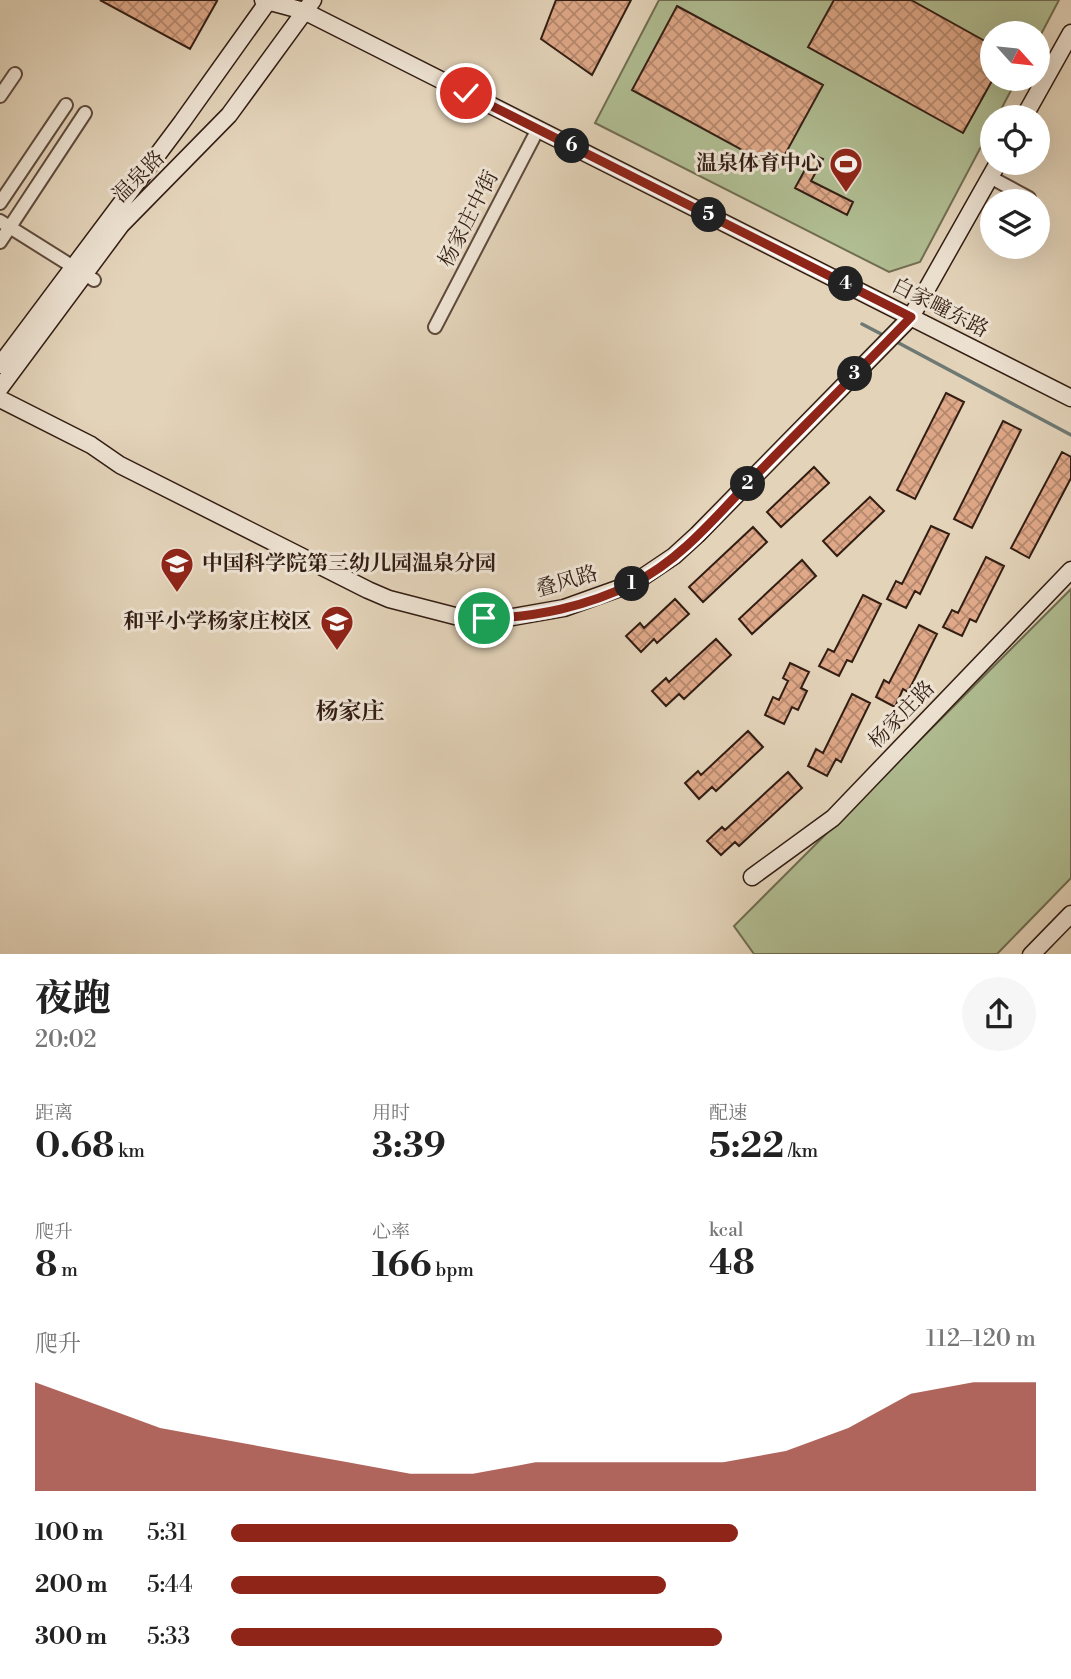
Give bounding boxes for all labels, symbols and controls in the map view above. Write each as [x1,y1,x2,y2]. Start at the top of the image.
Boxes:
north arrow [980,21,1050,91]
map controls [980,21,1050,259]
pin [436,63,496,123]
icon: check [447,74,485,112]
button: locate [980,105,1050,175]
pin: 6 [554,128,590,164]
text: 6 [566,133,577,157]
sports icon: 温泉体育中心 [827,145,865,194]
street label: 温泉路 [108,146,170,208]
place label: 温泉体育中心 [696,151,822,177]
street label: 杨家庄中街 [434,166,504,272]
button: layers [980,189,1050,259]
pin: 5 [692,198,726,232]
text: 5 [703,202,714,226]
pin: 4 [828,266,864,302]
text: 4 [839,271,852,295]
street label: 白家疃东路 [887,273,993,343]
pin: 3 [838,356,872,392]
text: 3 [849,361,860,385]
pin: 2 [730,466,766,502]
text: 2 [742,471,753,495]
school or university icon: 中国科学院第三幼儿园温泉分园 [158,545,196,594]
place label: 中国科学院第三幼儿园温泉分园 [202,551,496,577]
street label: 叠风路 [533,561,601,603]
pin: 1 [614,566,650,602]
text: 1 [627,571,636,595]
pin [454,588,514,648]
icon: arrive [465,599,503,637]
school or university icon: 和平小学杨家庄校区 [318,603,356,652]
place label: 和平小学杨家庄校区 [123,609,312,635]
street label: 杨家庄路 [863,676,941,754]
district label: 杨家庄 [316,698,385,726]
text: 夜跑 [35,976,111,1023]
button: share [962,977,1036,1051]
text: 20:02 [35,1026,97,1054]
text: 距离 [35,1101,73,1125]
text: 用时 [372,1101,410,1125]
text: 配速 [709,1101,747,1125]
text: 0.68 [35,1125,114,1168]
text: 3:39 [372,1125,446,1168]
text: 5:22 [709,1125,784,1168]
text: km [114,1139,145,1163]
text: /km [784,1139,818,1163]
text: kcal [709,1218,743,1242]
text: 爬升 [35,1220,73,1244]
text: 心率 [372,1220,410,1244]
text: 48 [709,1242,755,1285]
text: 8 [35,1244,57,1287]
text: 166 [372,1244,432,1287]
text: m [57,1258,78,1282]
text: bpm [432,1258,474,1282]
text: 112–120 m [926,1325,1036,1353]
text: 爬升 [35,1330,81,1358]
text: 100 m [35,1519,103,1547]
text: 5:31 [147,1519,187,1547]
text: 200 m [35,1571,107,1599]
text: 5:44 [147,1571,193,1599]
text: 300 m [35,1623,107,1651]
text: 5:33 [147,1623,190,1651]

